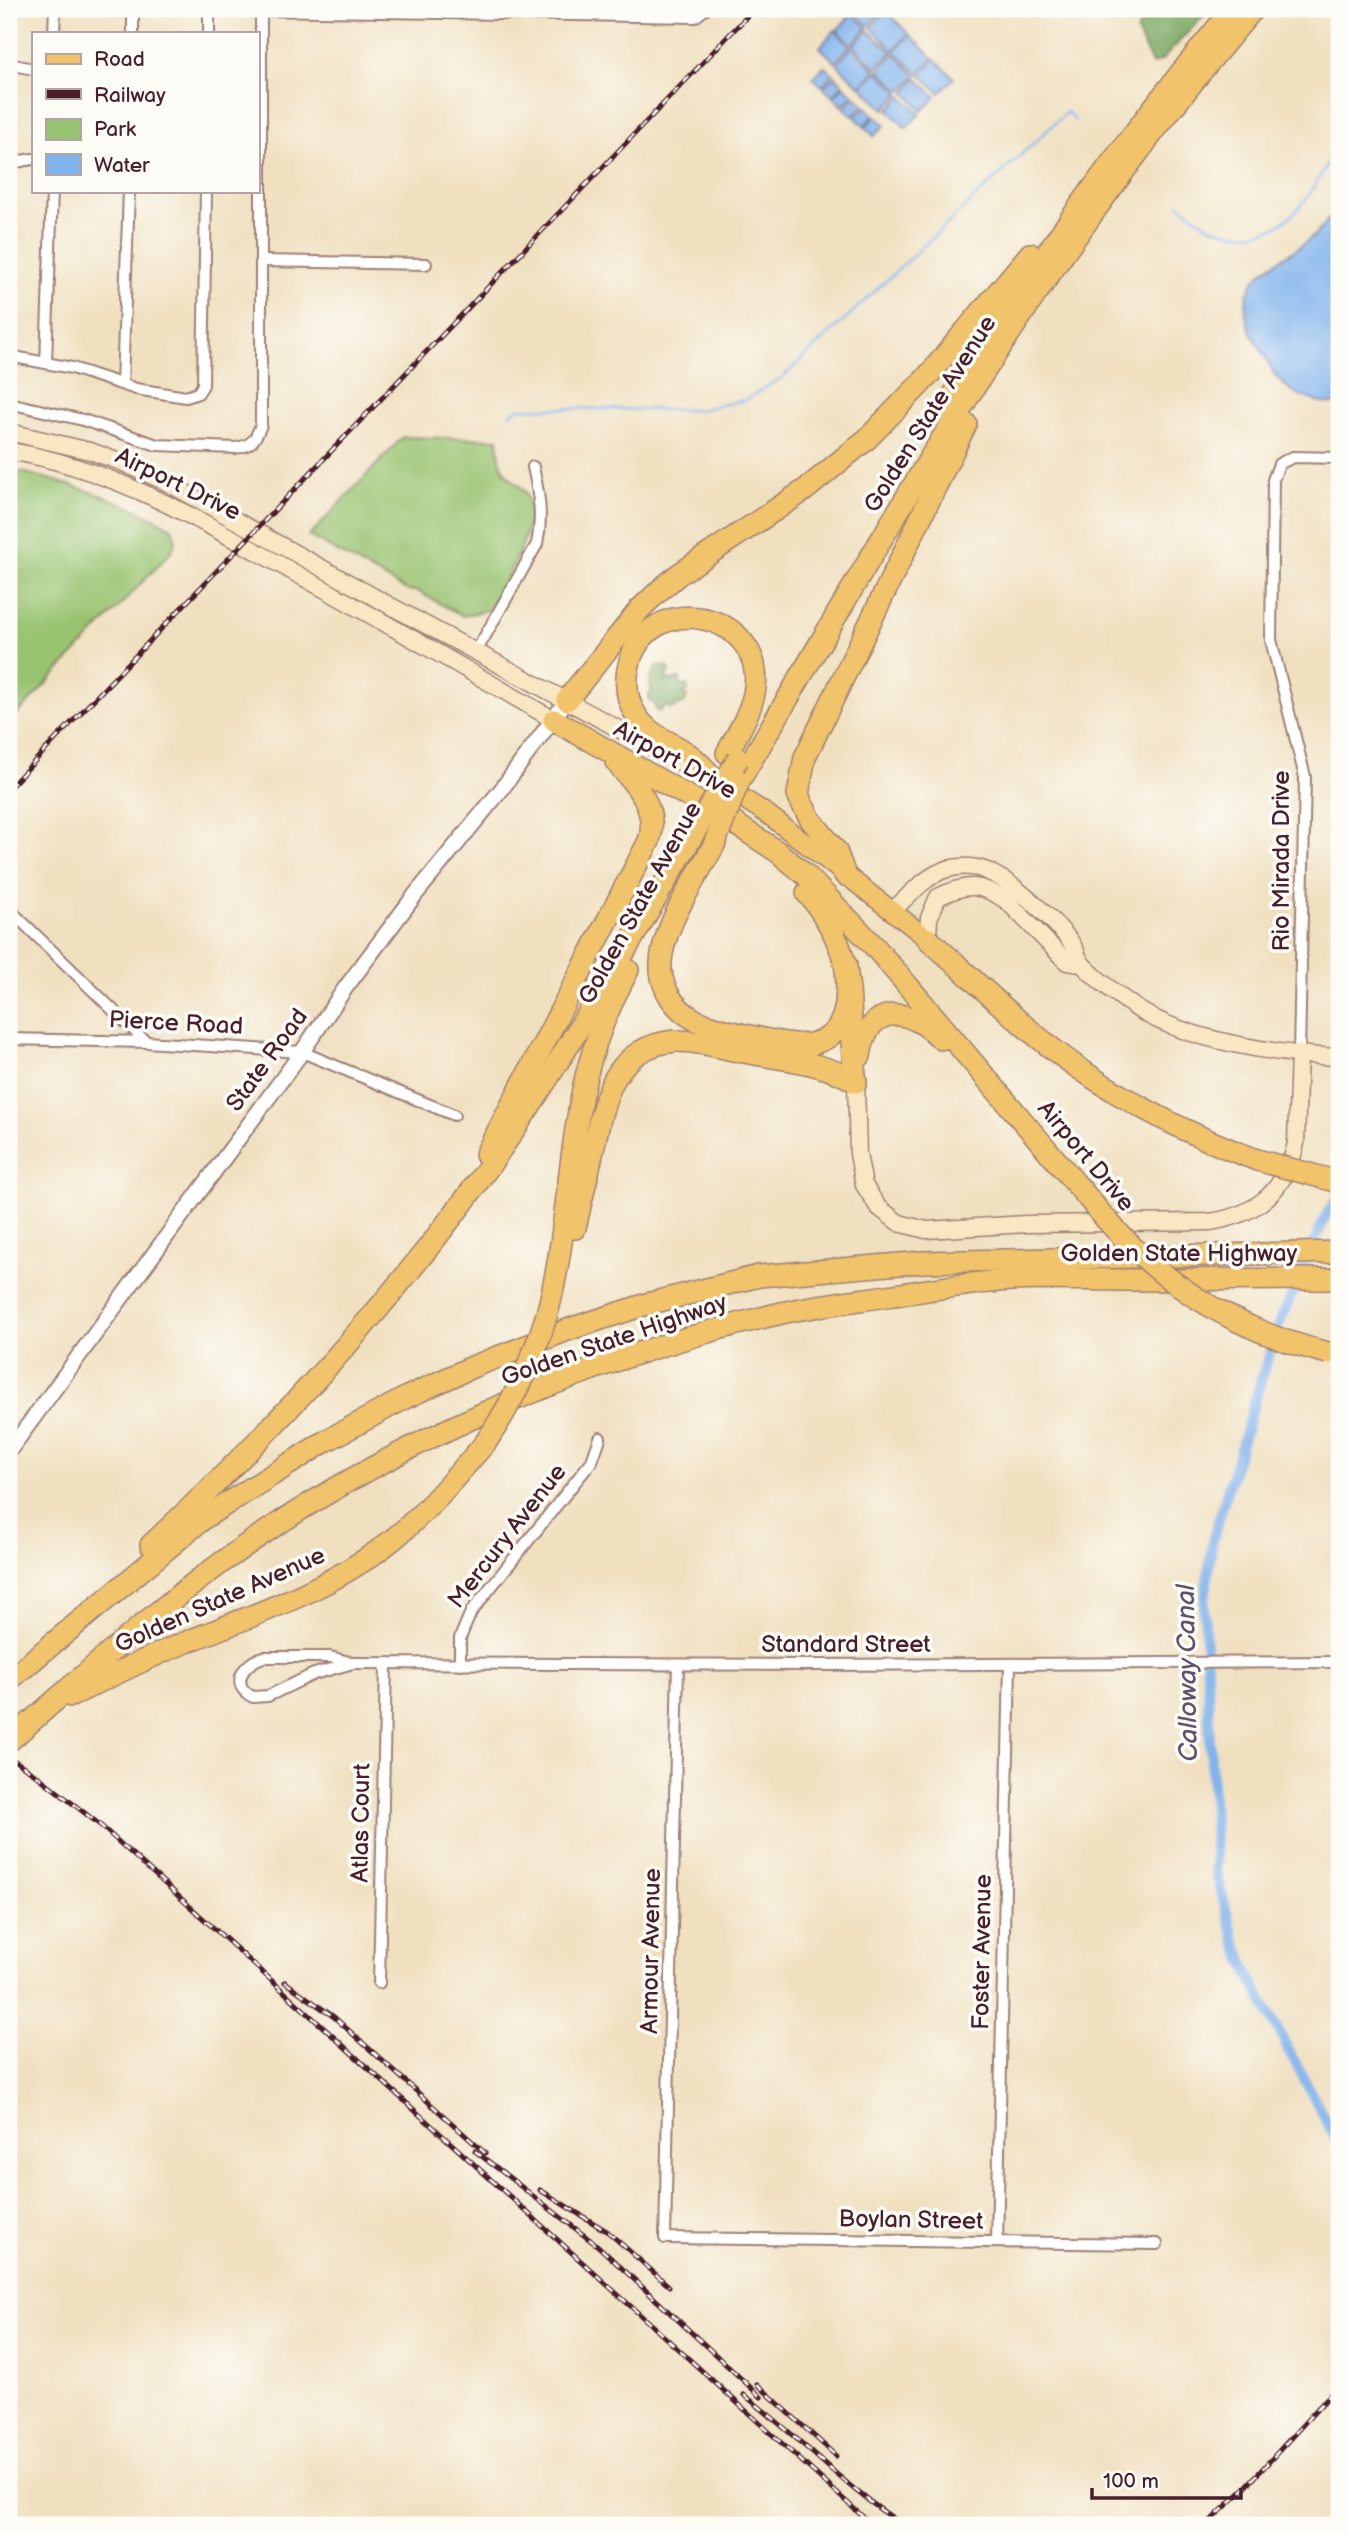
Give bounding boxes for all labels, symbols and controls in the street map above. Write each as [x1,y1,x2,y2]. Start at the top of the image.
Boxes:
legend [32,32,259,192]
text: Road [94,47,145,72]
text: Railway [94,83,166,108]
text: Park [94,117,137,142]
text: Water [94,153,150,178]
street label: Golden State Avenue [858,310,1002,518]
street label: Airport Drive [111,441,245,527]
street label: Airport Drive [609,714,741,806]
street label: Rio Mirada Drive [1267,770,1296,952]
street label: Golden State Avenue [572,797,708,1009]
street label: State Road [220,1003,314,1117]
street label: Pierce Road [108,1005,244,1041]
street label: Airport Drive [1031,1095,1141,1217]
street label: Golden State Highway [1061,1239,1298,1268]
street label: Golden State Highway [497,1288,731,1392]
street label: Mercury Avenue [442,1458,572,1614]
street label: Golden State Avenue [110,1541,330,1659]
water label: Calloway Canal [1171,1583,1205,1762]
street label: Standard Street [761,1630,931,1659]
street label: Atlas Court [345,1762,377,1883]
street label: Armour Avenue [635,1868,667,2034]
street label: Foster Avenue [966,1874,998,2030]
street label: Boylan Street [838,2204,984,2236]
scale bar [1092,2457,1241,2501]
text: 100 m [1103,2469,1159,2494]

